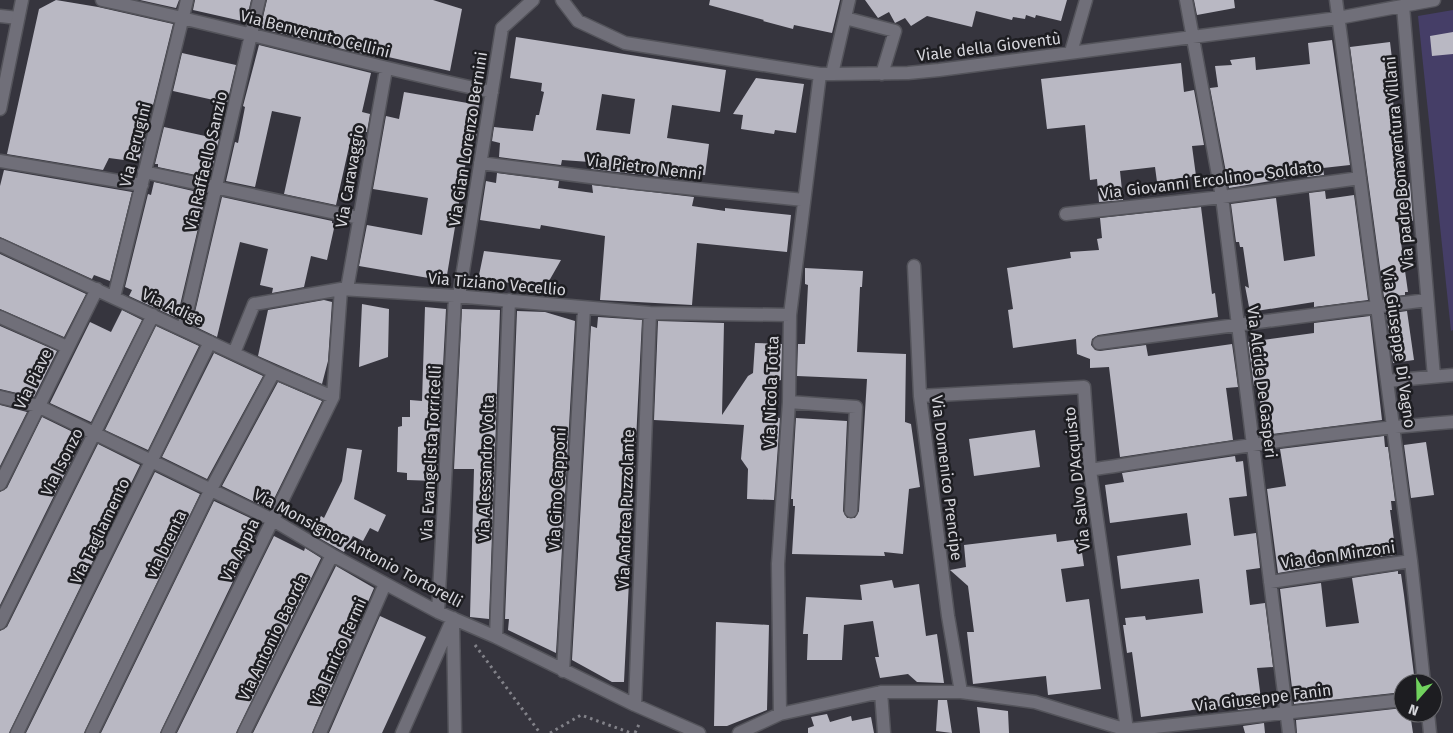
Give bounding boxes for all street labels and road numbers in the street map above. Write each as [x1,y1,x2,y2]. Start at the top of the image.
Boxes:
street label: Via Benvenuto Cellini [238,6,392,62]
street label: Viale della Gioventù [916,29,1062,65]
street label: Via Gian Lorenzo Bernini [445,50,491,228]
street label: Via padre Bonaventura Villani [1380,55,1418,271]
street label: Via Raffaello Sanzio [181,89,231,233]
street label: Via Perugini [115,101,155,189]
street label: Via Caravaggio [332,123,368,229]
street label: Via Pietro Nenni [585,150,703,184]
street label: Via Giovanni Ercolino - Soldato [1099,157,1323,203]
street label: Via Giuseppe Di Vagno [1378,267,1420,429]
street label: Via Tiziano Vecellio [427,268,567,300]
street label: Via Adige [139,284,207,330]
street label: Via Alcide De Gasperi [1243,305,1281,459]
street label: Via Nicola Totta [760,335,782,449]
street label: Via Piave [10,346,56,412]
street label: Via Evangelista Torricelli [417,365,445,541]
street label: Via Alessandro Volta [474,394,498,542]
street label: Via Domenico Prencipe [927,394,967,562]
street label: Via Salvo D'Acquisto [1060,406,1094,552]
street label: Via Isonzo [37,425,87,499]
street label: Via Gino Capponi [544,427,570,551]
street label: Via Andrea Puzzolante [614,429,638,589]
street label: Via Tagliamento [66,475,134,587]
street label: Via Monsignor Antonio Tortorelli [250,485,466,611]
street label: via brenta [141,507,191,581]
street label: Via Appia [217,515,263,585]
street label: Via don Minzoni [1280,538,1396,572]
street label: Via Antonio Baorda [234,570,312,704]
street label: Via Enrico Fermi [306,595,370,709]
street label: Via Giuseppe Fanin [1194,680,1332,716]

